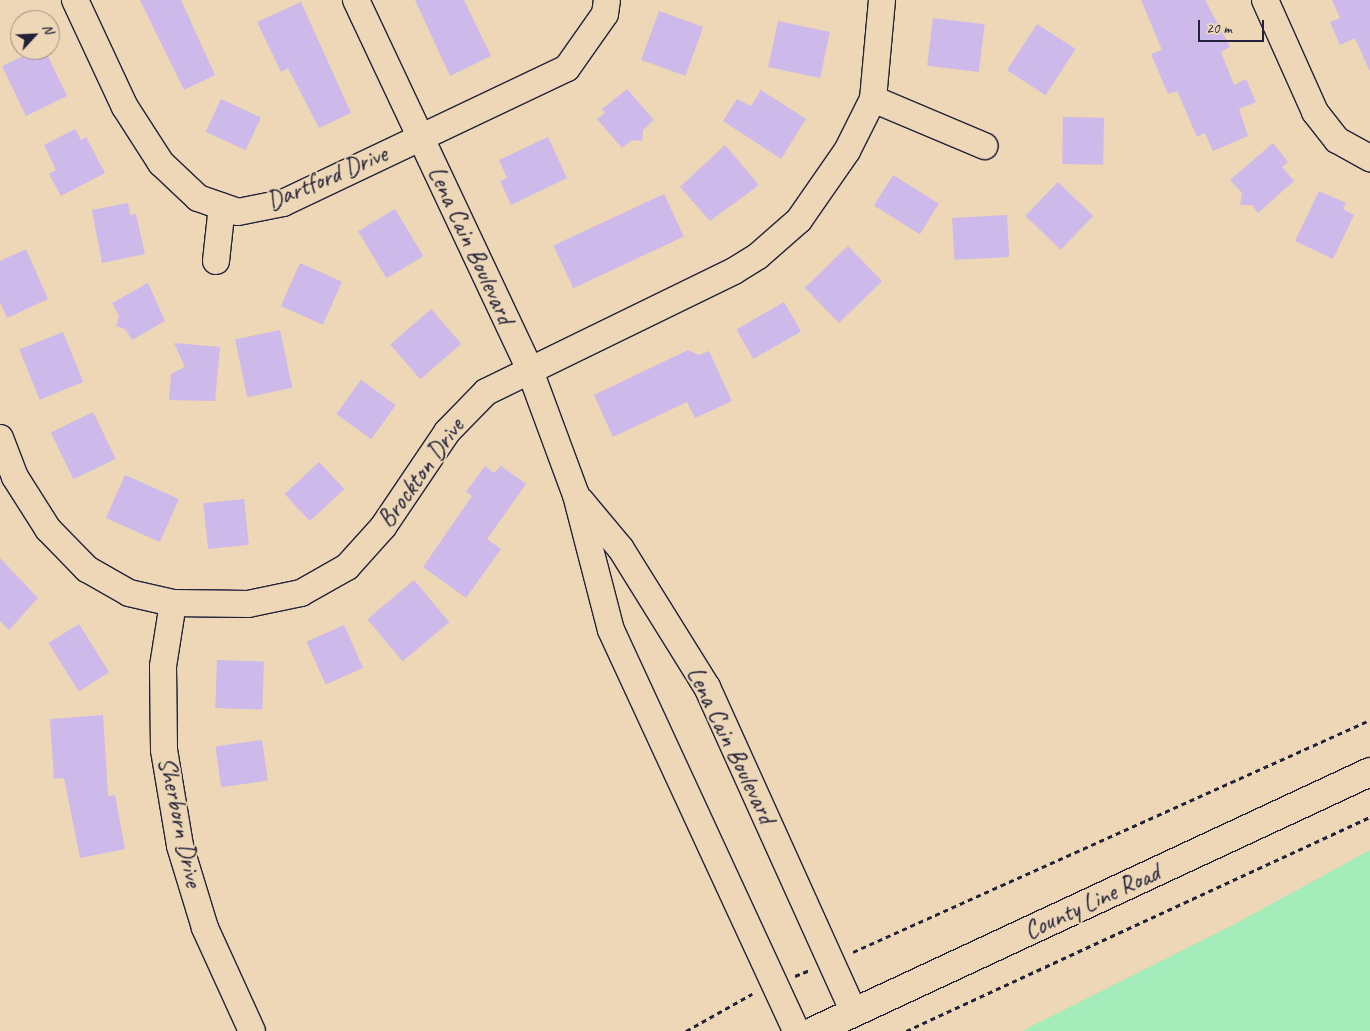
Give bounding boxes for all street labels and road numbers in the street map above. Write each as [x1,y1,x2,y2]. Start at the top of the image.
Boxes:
street label: Dartford Drive [262,139,392,217]
street label: Lena Cain Boulevard [421,161,521,329]
street label: Brockton Drive [371,412,471,534]
street label: Lena Cain Boulevard [680,661,782,829]
street label: Sherborn Drive [152,754,208,890]
street label: County Line Road [1019,857,1165,947]

